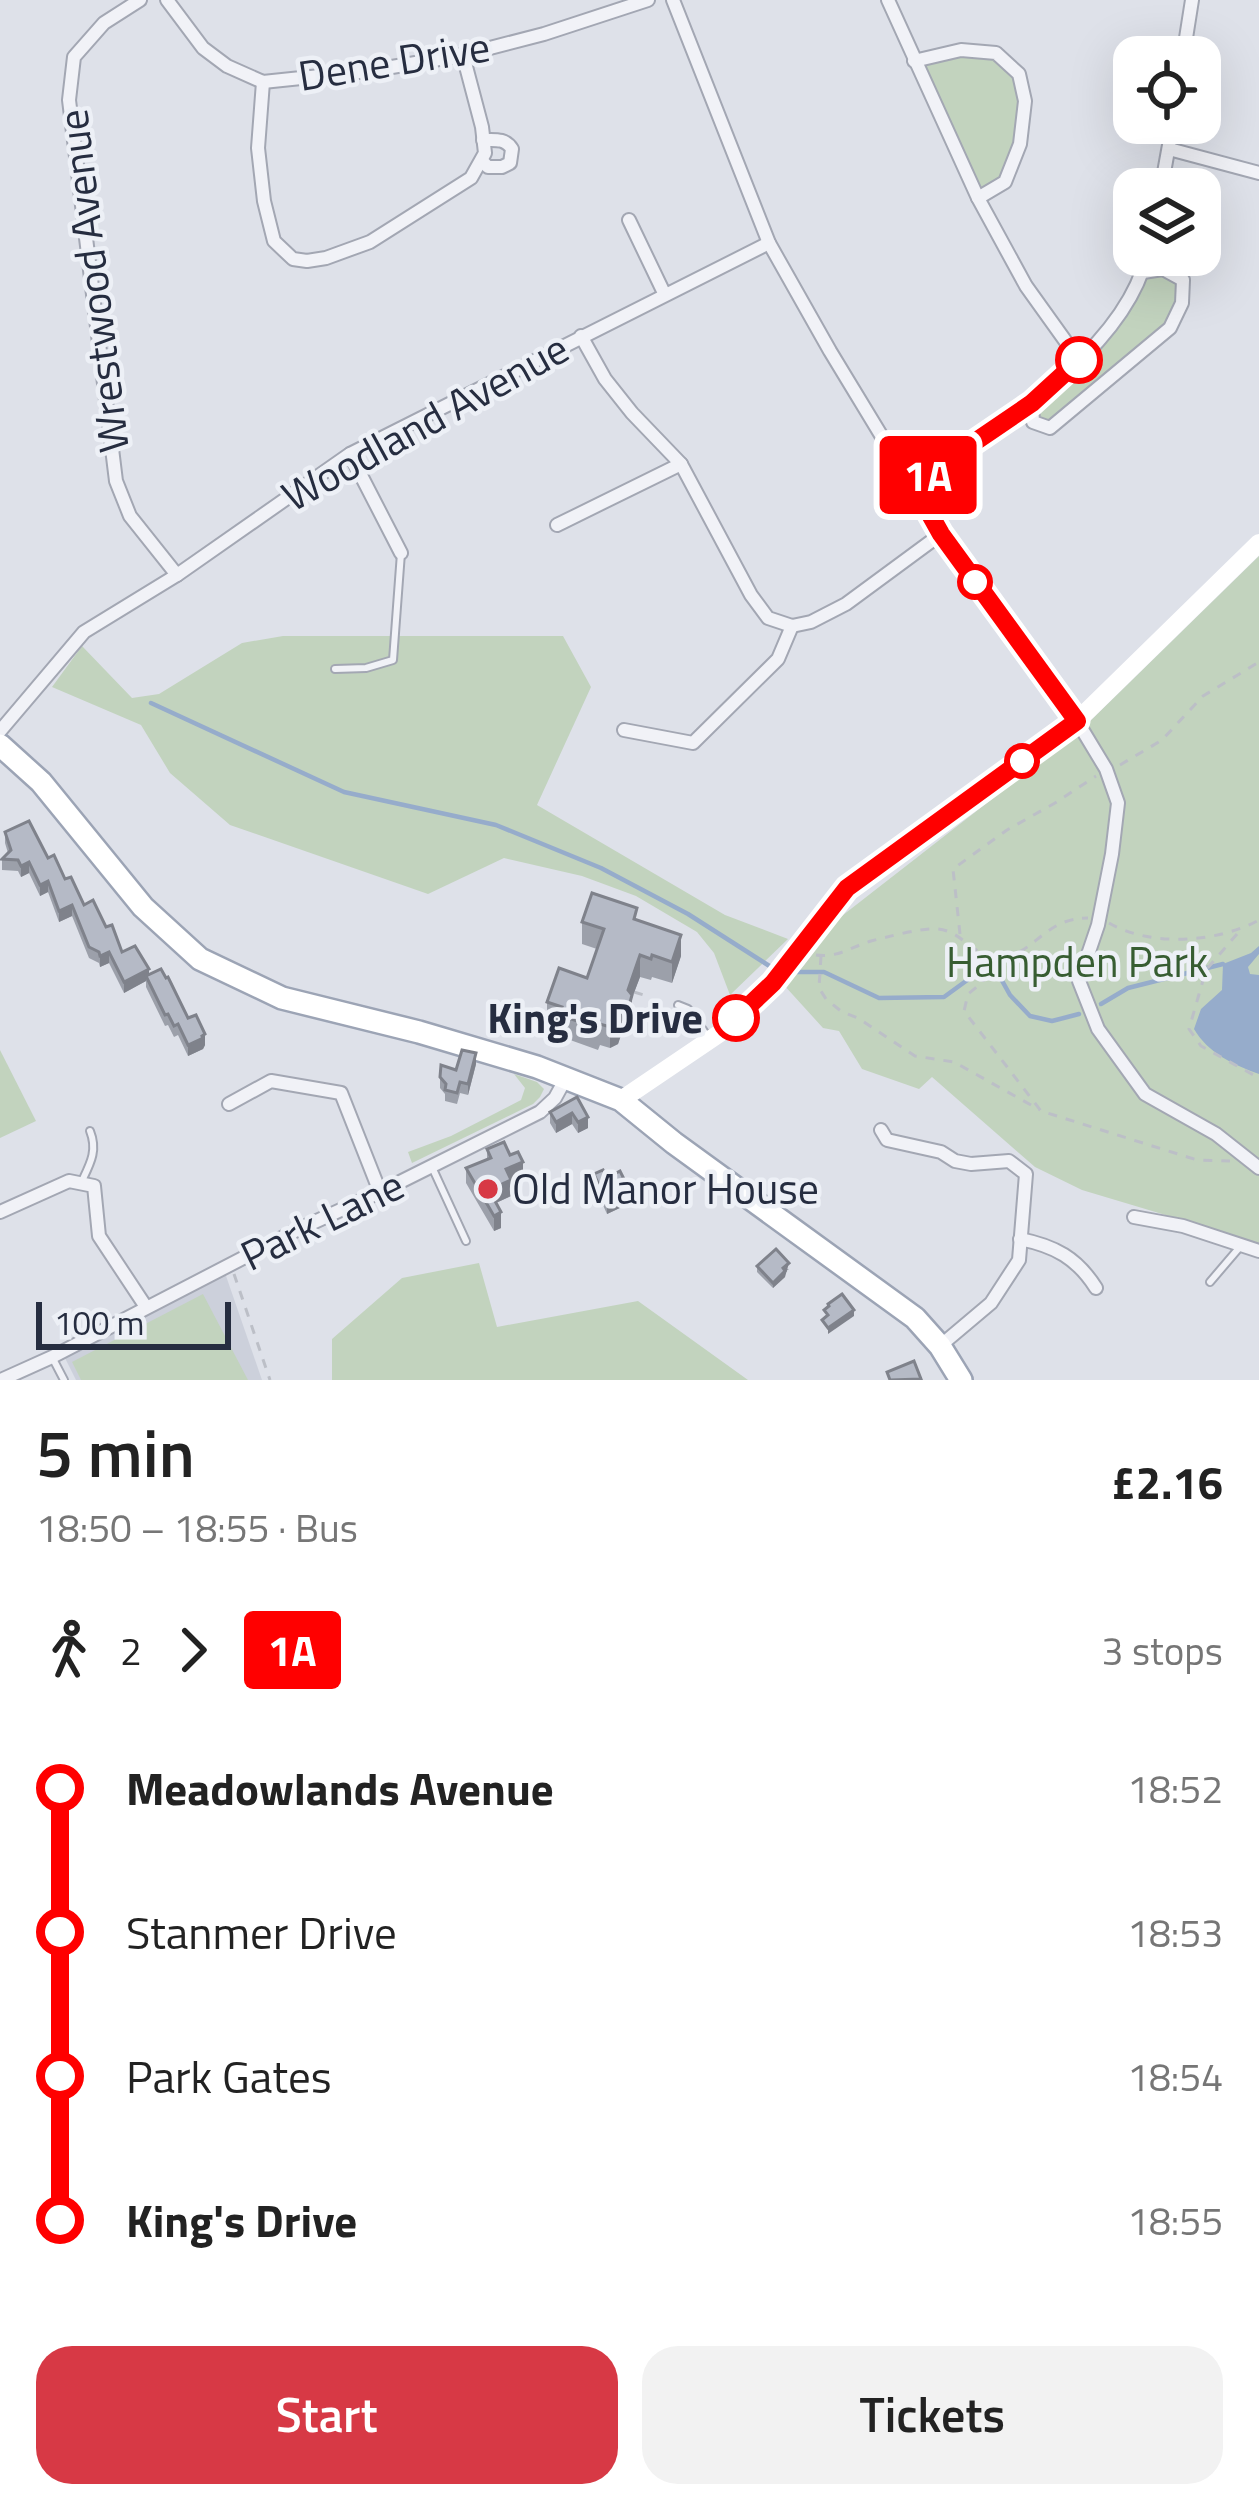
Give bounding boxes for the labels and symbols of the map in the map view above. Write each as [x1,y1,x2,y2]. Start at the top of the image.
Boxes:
street label: Dene Drive [293,13,494,107]
street label: Wrestwood Avenue [39,106,145,456]
street label: Woodland Avenue [269,316,580,526]
unlabelled marker [1057,338,1101,382]
line badge: 1A [874,436,982,514]
unlabelled marker [959,566,991,598]
unlabelled marker [1006,745,1038,777]
park label: Hampden Park [946,929,1208,993]
place label: King's Drive [487,985,703,1049]
marker: King's Drive [714,996,758,1040]
street label: Park Lane [229,1152,414,1286]
place label: Old Manor House [512,1156,819,1220]
marker: Old Manor House [475,1176,501,1202]
scale bar [36,1296,231,1349]

